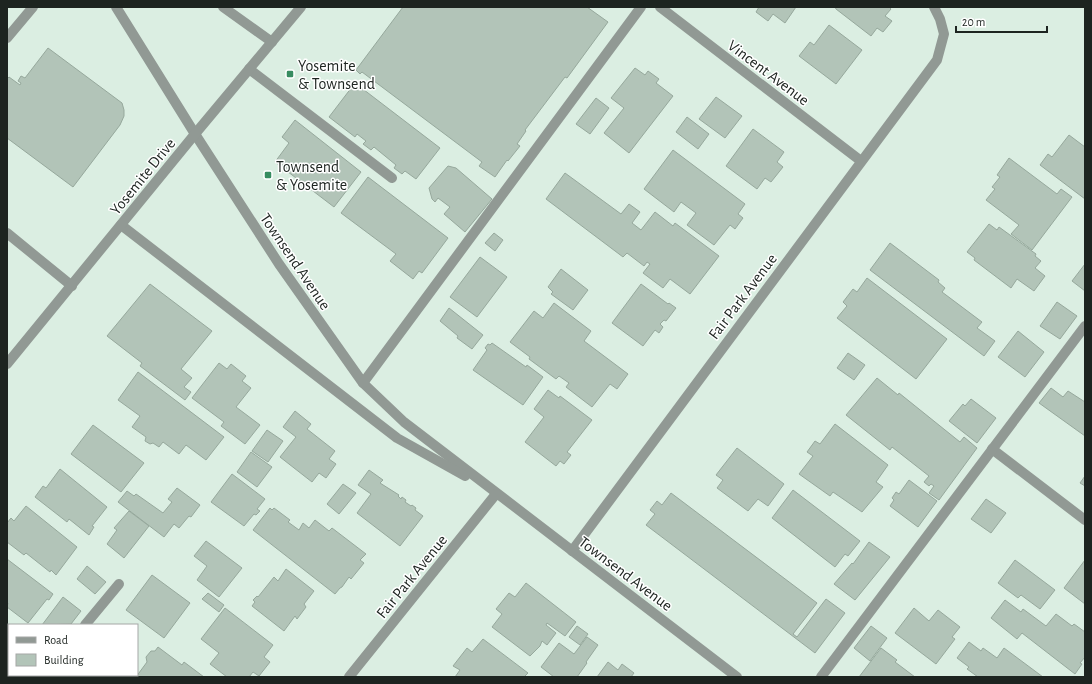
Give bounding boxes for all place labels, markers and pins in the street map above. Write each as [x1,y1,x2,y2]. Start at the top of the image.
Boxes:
place label: Yosemite & Townsend [298,58,375,92]
marker: Yosemite & Townsend [285,69,295,79]
place label: Townsend & Yosemite [276,159,347,193]
marker: Townsend & Yosemite [263,170,273,180]

